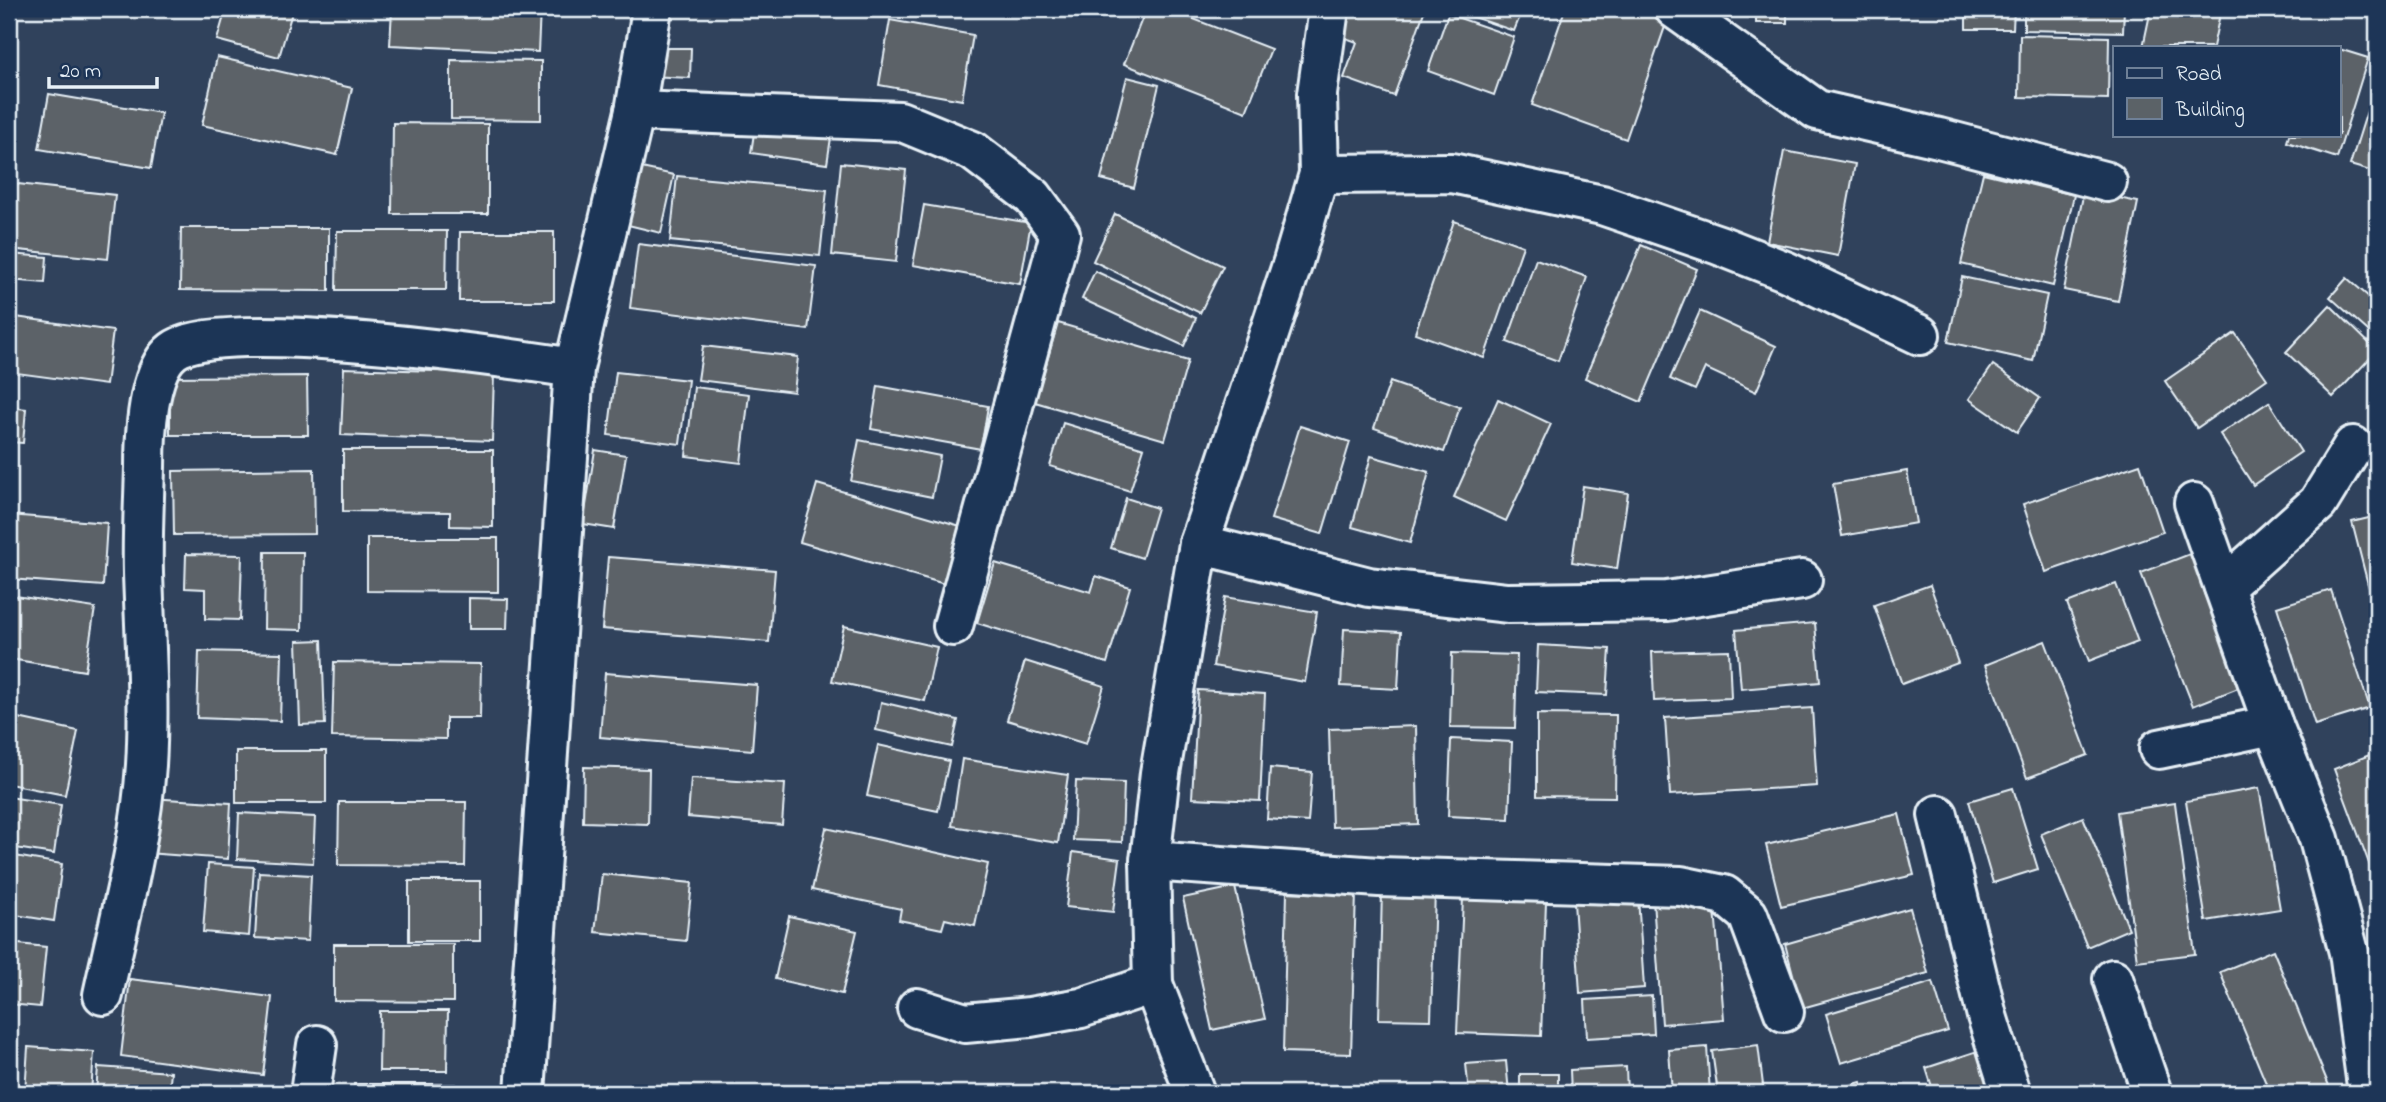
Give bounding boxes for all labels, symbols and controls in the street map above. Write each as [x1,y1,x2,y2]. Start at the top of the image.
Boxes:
scale bar [49,46,158,90]
legend [2113,46,2340,136]
text: 20 m [60,57,101,87]
text: Road [2176,60,2222,90]
text: Building [2175,96,2245,128]

